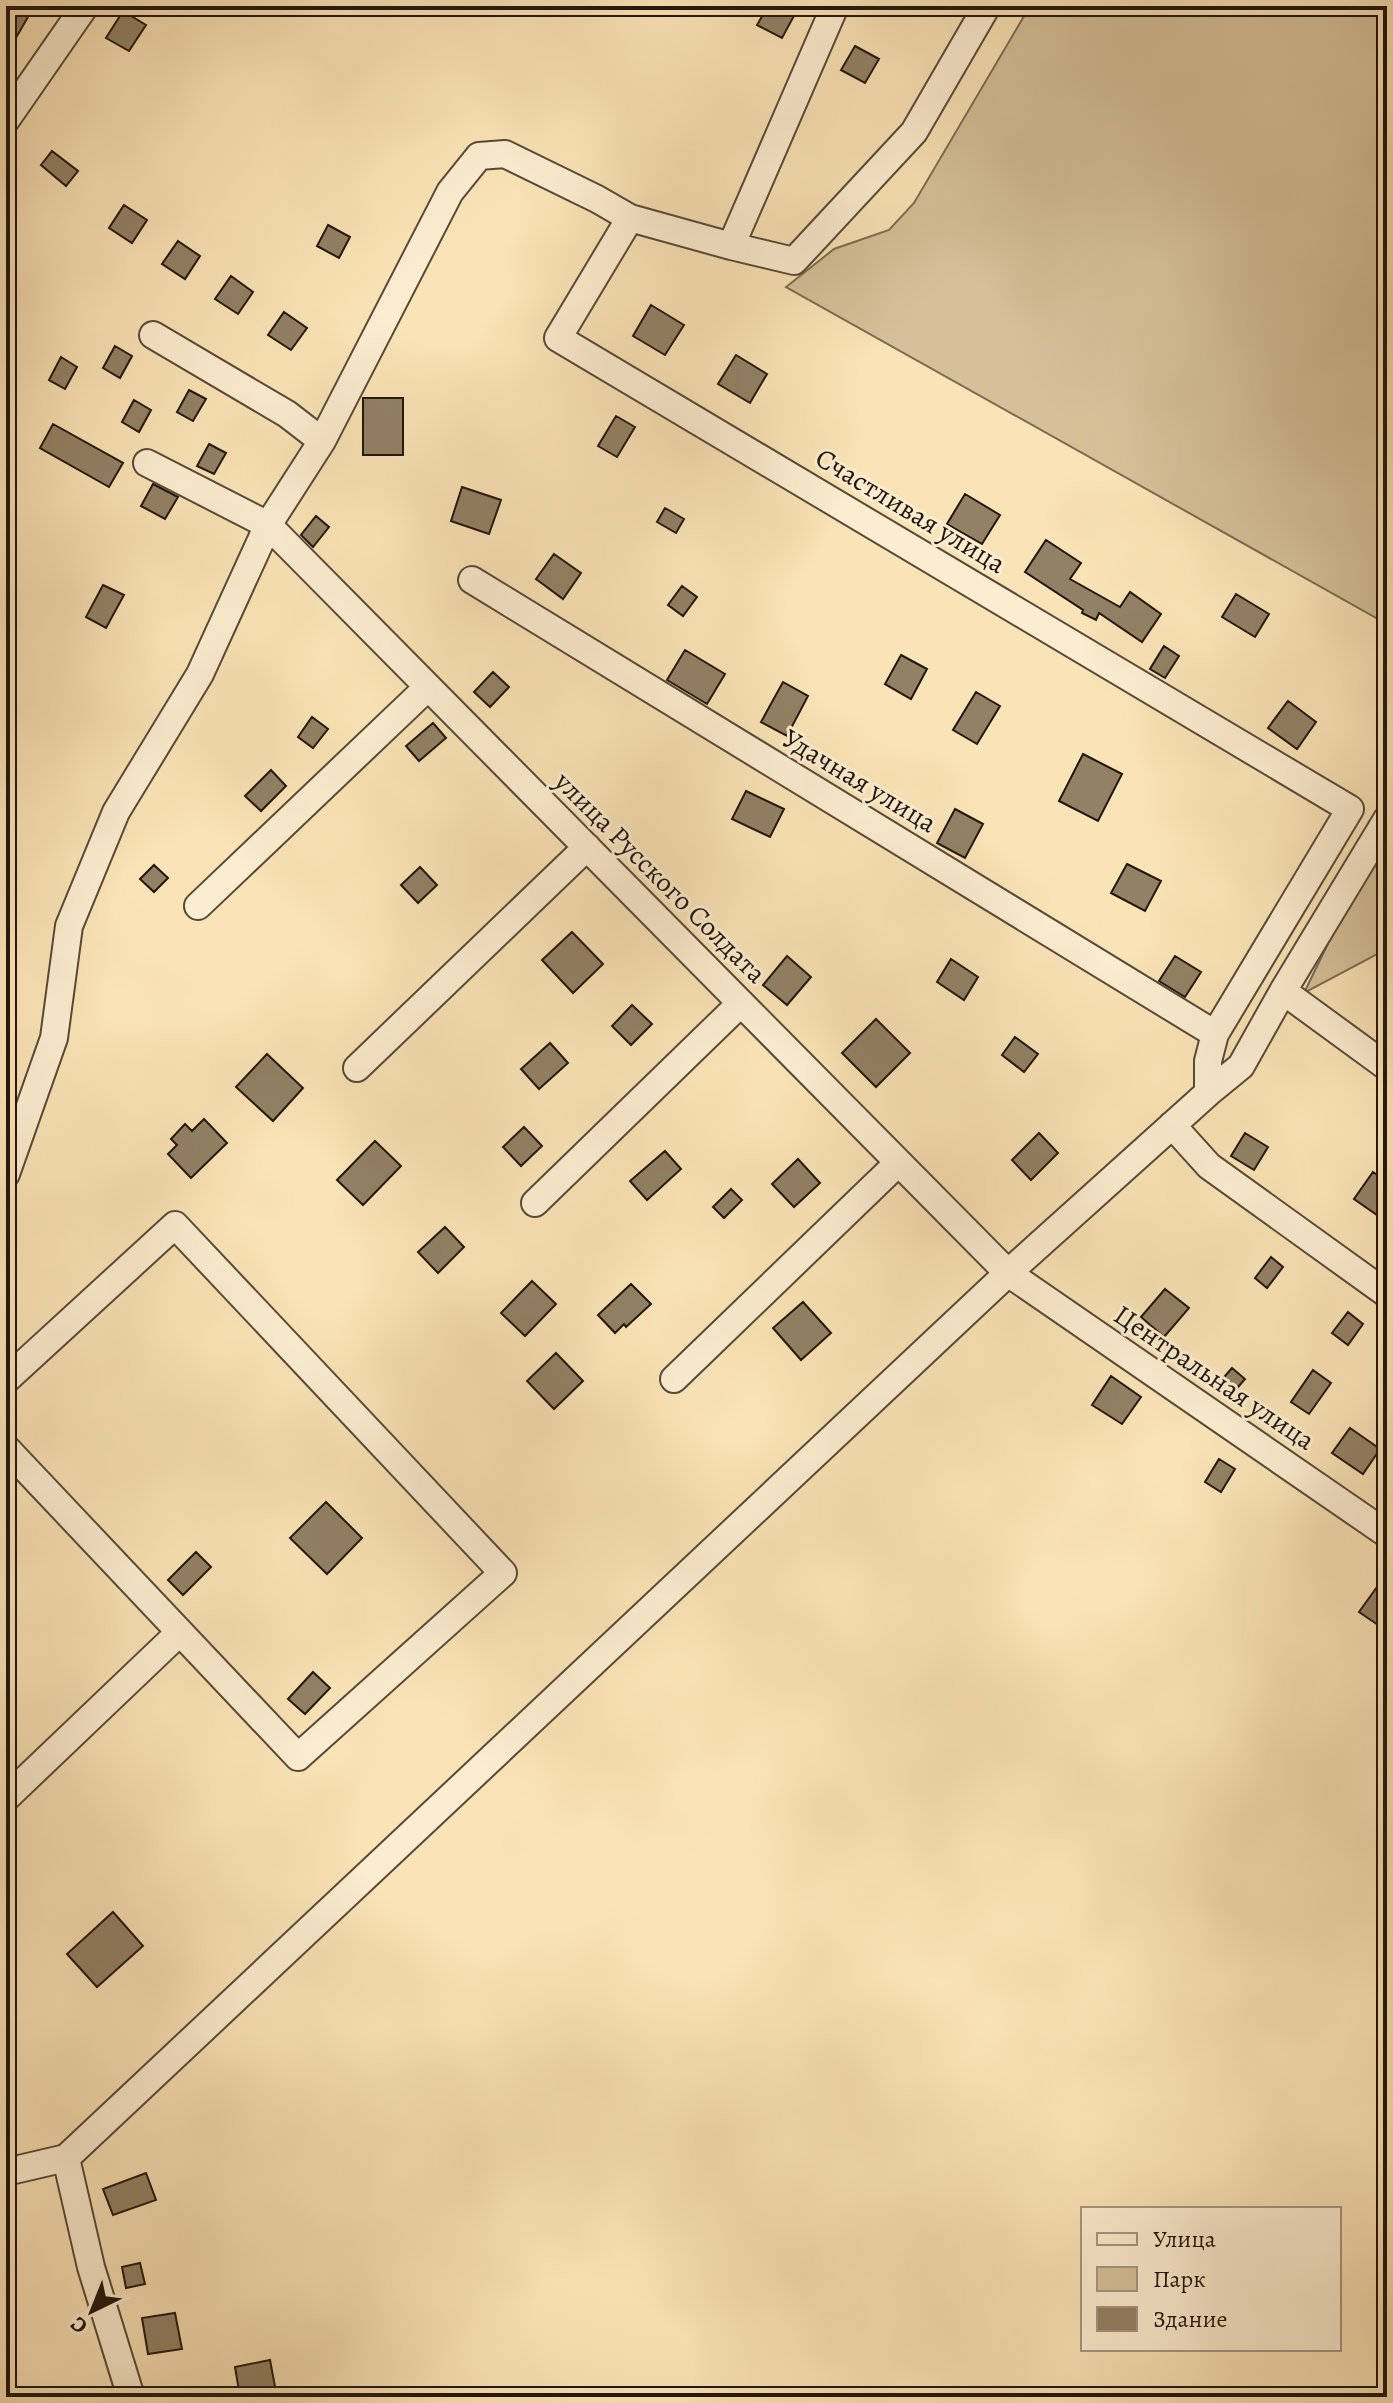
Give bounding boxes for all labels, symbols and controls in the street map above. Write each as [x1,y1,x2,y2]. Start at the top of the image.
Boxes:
street label: Счастливая улица [808,439,1013,583]
street label: Удачная улица [775,720,944,842]
street label: улица Русского Солдата [545,763,775,992]
street label: Центральная улица [1106,1296,1323,1459]
legend [1081,2207,1341,2351]
text: Улица [1153,2223,1216,2255]
text: Парк [1153,2263,1206,2295]
north arrow [52,2271,132,2351]
text: Здание [1153,2303,1228,2335]
text: С [64,2309,94,2340]

